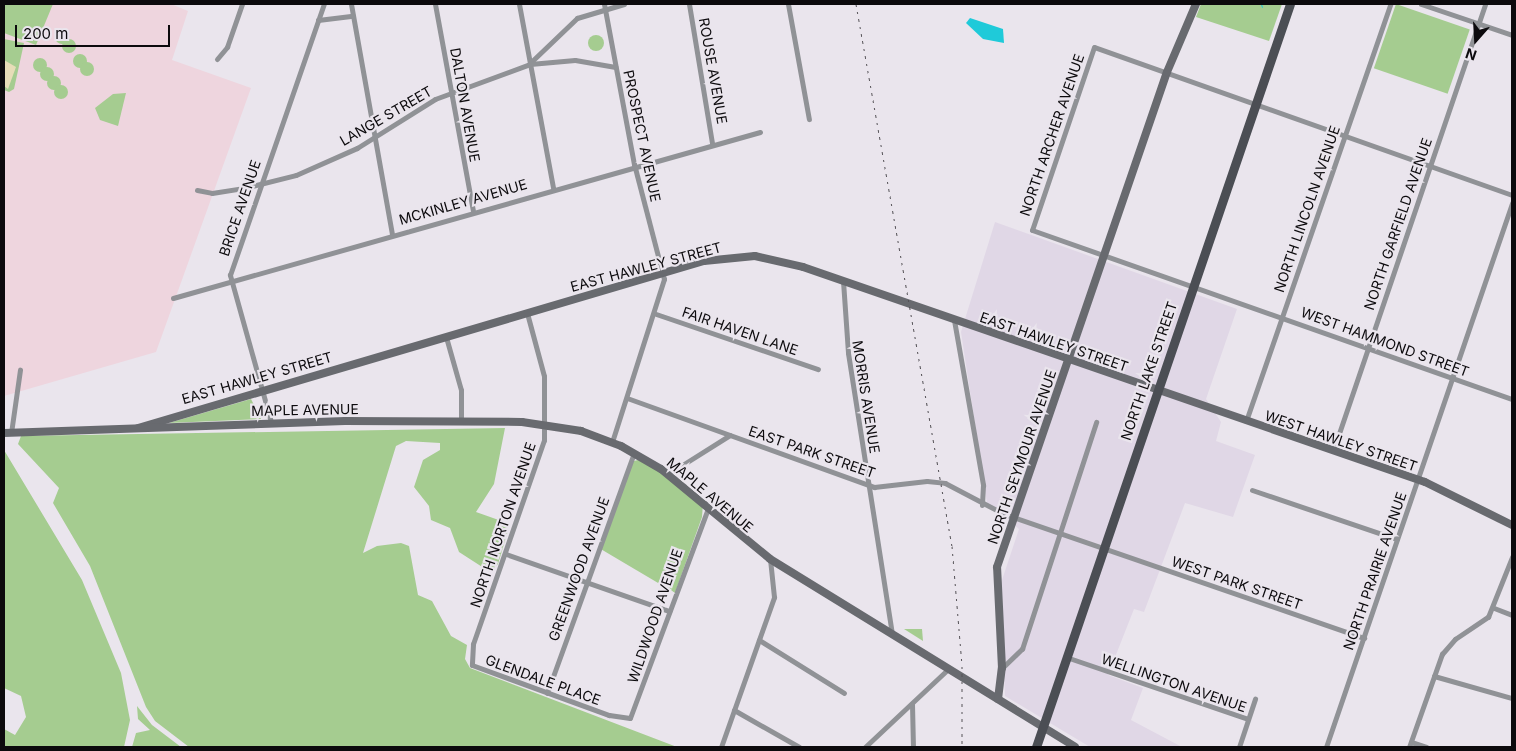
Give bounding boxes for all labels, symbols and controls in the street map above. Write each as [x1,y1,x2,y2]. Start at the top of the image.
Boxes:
scale bar [18,15,172,47]
north arrow [1451,15,1501,65]
street label: ROUSE AVENUE [695,17,731,125]
text: 200 m [23,24,68,43]
text: N [1463,45,1479,64]
street label: DALTON AVENUE [447,47,483,163]
street label: NORTH ARCHER AVENUE [1016,52,1088,218]
street label: PROSPECT AVENUE [620,69,664,203]
street label: LANGE STREET [337,83,435,149]
street label: NORTH LINCOLN AVENUE [1271,123,1343,295]
street label: NORTH GARFIELD AVENUE [1361,136,1435,312]
street label: BRICE AVENUE [216,158,264,258]
street label: MCKINLEY AVENUE [397,176,529,228]
street label: EAST HAWLEY STREET [569,239,723,295]
street label: NORTH LAKE STREET [1117,299,1181,443]
street label: FAIR HAVEN LANE [680,303,800,359]
street label: WEST HAMMOND STREET [1299,304,1471,380]
street label: EAST HAWLEY STREET [978,309,1130,375]
street label: MORRIS AVENUE [849,339,883,455]
street label: EAST HAWLEY STREET [180,348,334,408]
street label: NORTH SEYMOUR AVENUE [984,368,1060,546]
street label: MAPLE AVENUE [251,401,359,419]
street label: WEST HAWLEY STREET [1263,407,1419,475]
street label: EAST PARK STREET [746,422,878,482]
street label: NORTH NORTON AVENUE [467,440,539,610]
street label: MAPLE AVENUE [663,454,757,536]
street label: NORTH PRAIRIE AVENUE [1340,490,1410,652]
street label: GREENWOOD AVENUE [545,495,613,643]
street label: WILDWOOD AVENUE [624,547,686,685]
street label: WEST PARK STREET [1170,553,1304,613]
street label: WELLINGTON AVENUE [1099,650,1249,716]
street label: GLENDALE PLACE [483,651,603,709]

